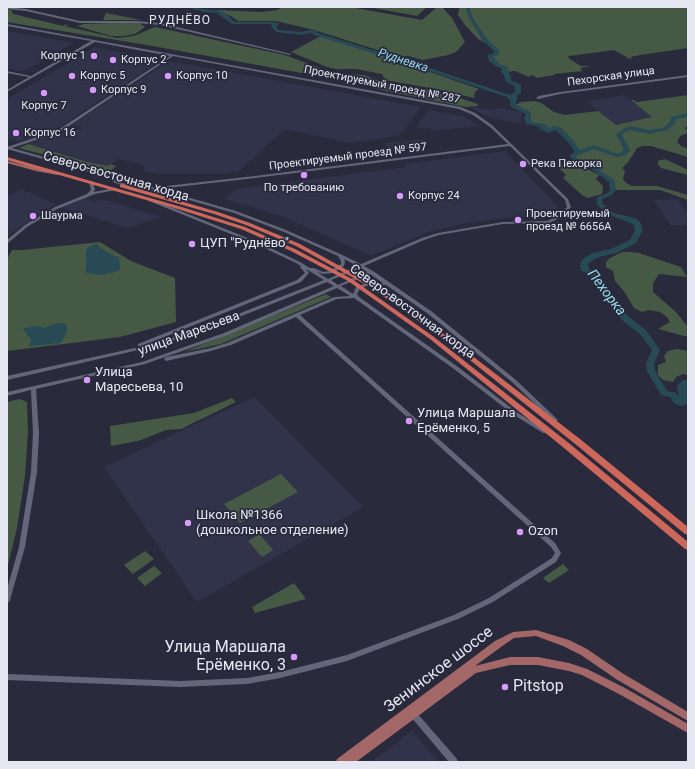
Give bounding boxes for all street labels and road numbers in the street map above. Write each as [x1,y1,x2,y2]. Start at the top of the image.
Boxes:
street label: Проектируемый проезд № 287 [303,63,461,107]
street label: Пехорская улица [566,64,656,90]
street label: Проектируемый проезд № 597 [268,141,428,173]
street label: Северо-восточная хорда [41,149,191,205]
street label: Северо-восточная хорда [346,261,478,363]
street label: улица Маресьева [136,308,242,360]
street label: Зенинское шоссе [381,623,497,717]

